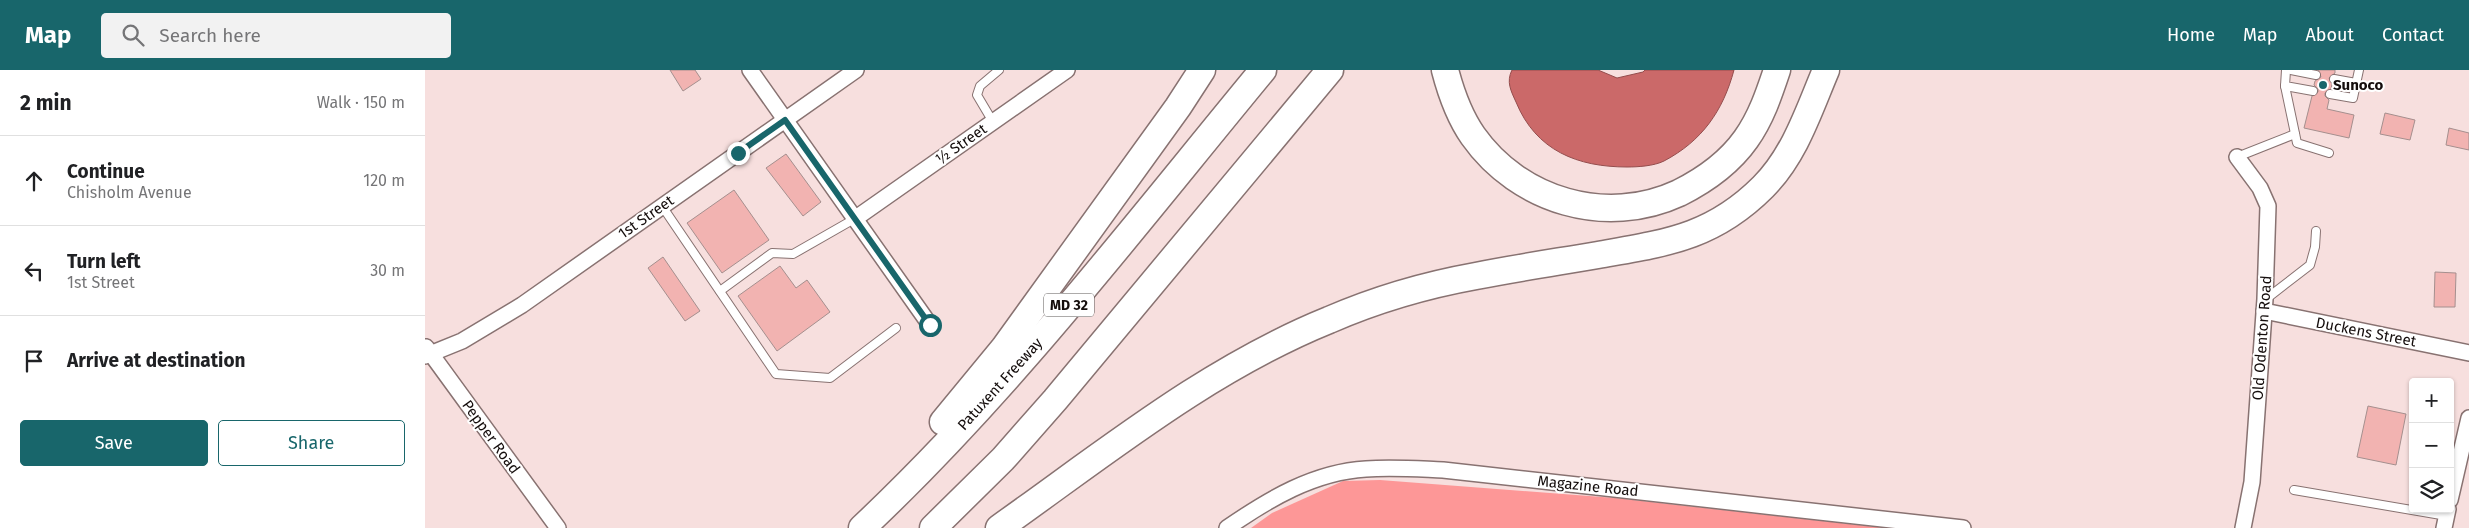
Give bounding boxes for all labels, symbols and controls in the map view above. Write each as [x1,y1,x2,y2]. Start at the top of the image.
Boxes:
search box [101,13,451,58]
text: Map [25,21,71,49]
icon: search [119,21,147,49]
text: Search here [159,24,261,47]
text: Home [2167,24,2215,46]
text: Map [2243,24,2277,46]
text: About [2305,24,2354,46]
text: Contact [2382,24,2444,46]
place label: Sunoco [2333,76,2383,94]
marker: Sunoco [2317,79,2329,91]
text: 2 min [20,90,72,116]
text: Walk · 150 m [317,93,405,112]
street label: ½ Street [932,119,991,168]
route end [727,142,750,165]
text: Continue [67,160,145,183]
icon: ahead [20,167,48,195]
text: 120 m [363,171,405,190]
text: Chisholm Avenue [67,183,192,202]
street label: 1st Street [615,191,678,243]
text: Turn left [67,250,141,273]
icon: left [20,257,48,285]
text: 30 m [370,261,405,280]
text: 1st Street [67,273,135,292]
street label: Old Odenton Road [2249,275,2275,401]
road number: MD 32 [1044,294,1094,316]
street label: Duckens Street [2314,313,2418,351]
route start [919,314,942,337]
street label: Patuxent Freeway [954,334,1047,434]
icon: arrive [20,347,48,375]
text: Arrive at destination [67,349,246,372]
map controls [2409,378,2454,513]
button: + [2409,378,2454,423]
street label: Pepper Road [458,397,524,477]
button: Save [20,420,208,466]
button: Share [218,420,405,466]
button: − [2409,423,2454,468]
button: layers [2409,468,2454,513]
street label: Magazine Road [1537,472,1639,500]

